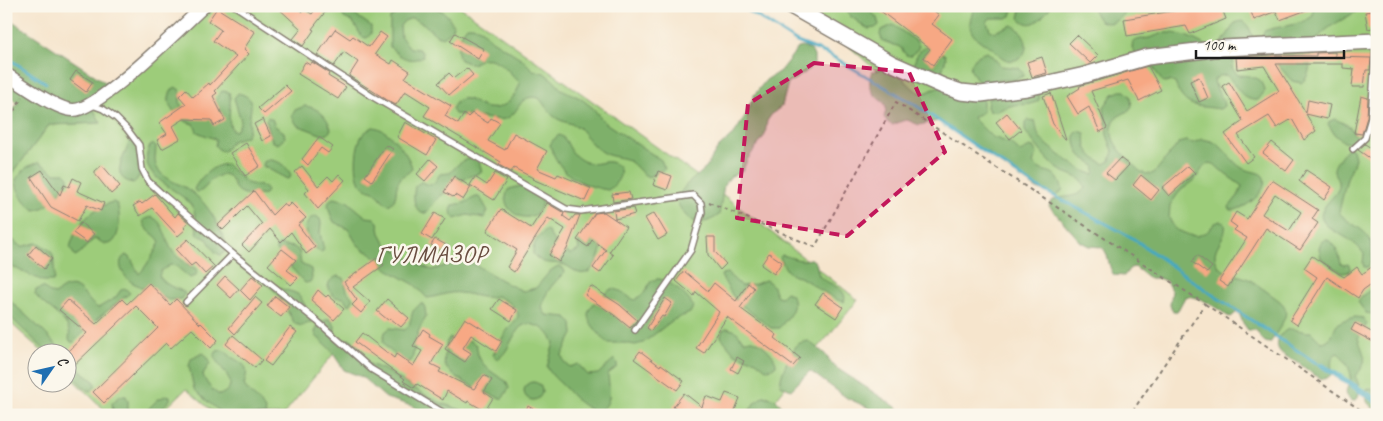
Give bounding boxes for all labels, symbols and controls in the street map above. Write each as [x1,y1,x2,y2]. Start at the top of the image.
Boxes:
scale bar [1196,28,1343,60]
text: 100 m [1203,36,1237,55]
district label: ГУЛМАЗОР [377,239,490,269]
north arrow [28,344,78,394]
text: С [53,353,73,370]

